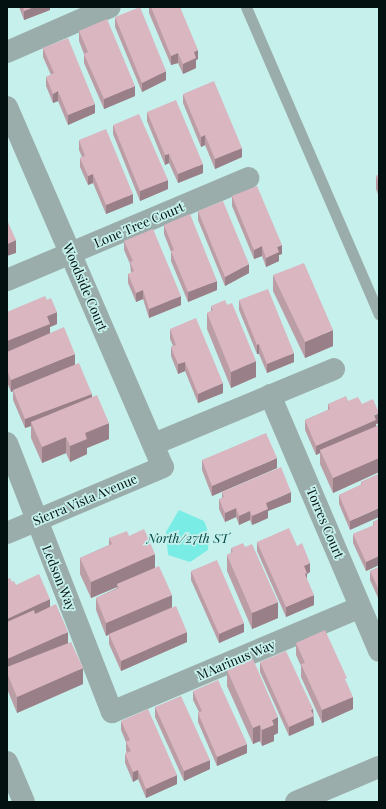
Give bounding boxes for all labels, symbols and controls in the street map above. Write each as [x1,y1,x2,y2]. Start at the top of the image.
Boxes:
street label: Lone Tree Court [92,199,186,251]
street label: Woodside Court [60,241,110,333]
street label: Sierra Vista Avenue [30,471,140,529]
street label: Torres Court [303,485,347,561]
park label: North/27th ST [147,530,229,546]
street label: Ledson Way [39,543,79,613]
street label: MAarinus Way [194,636,278,684]

